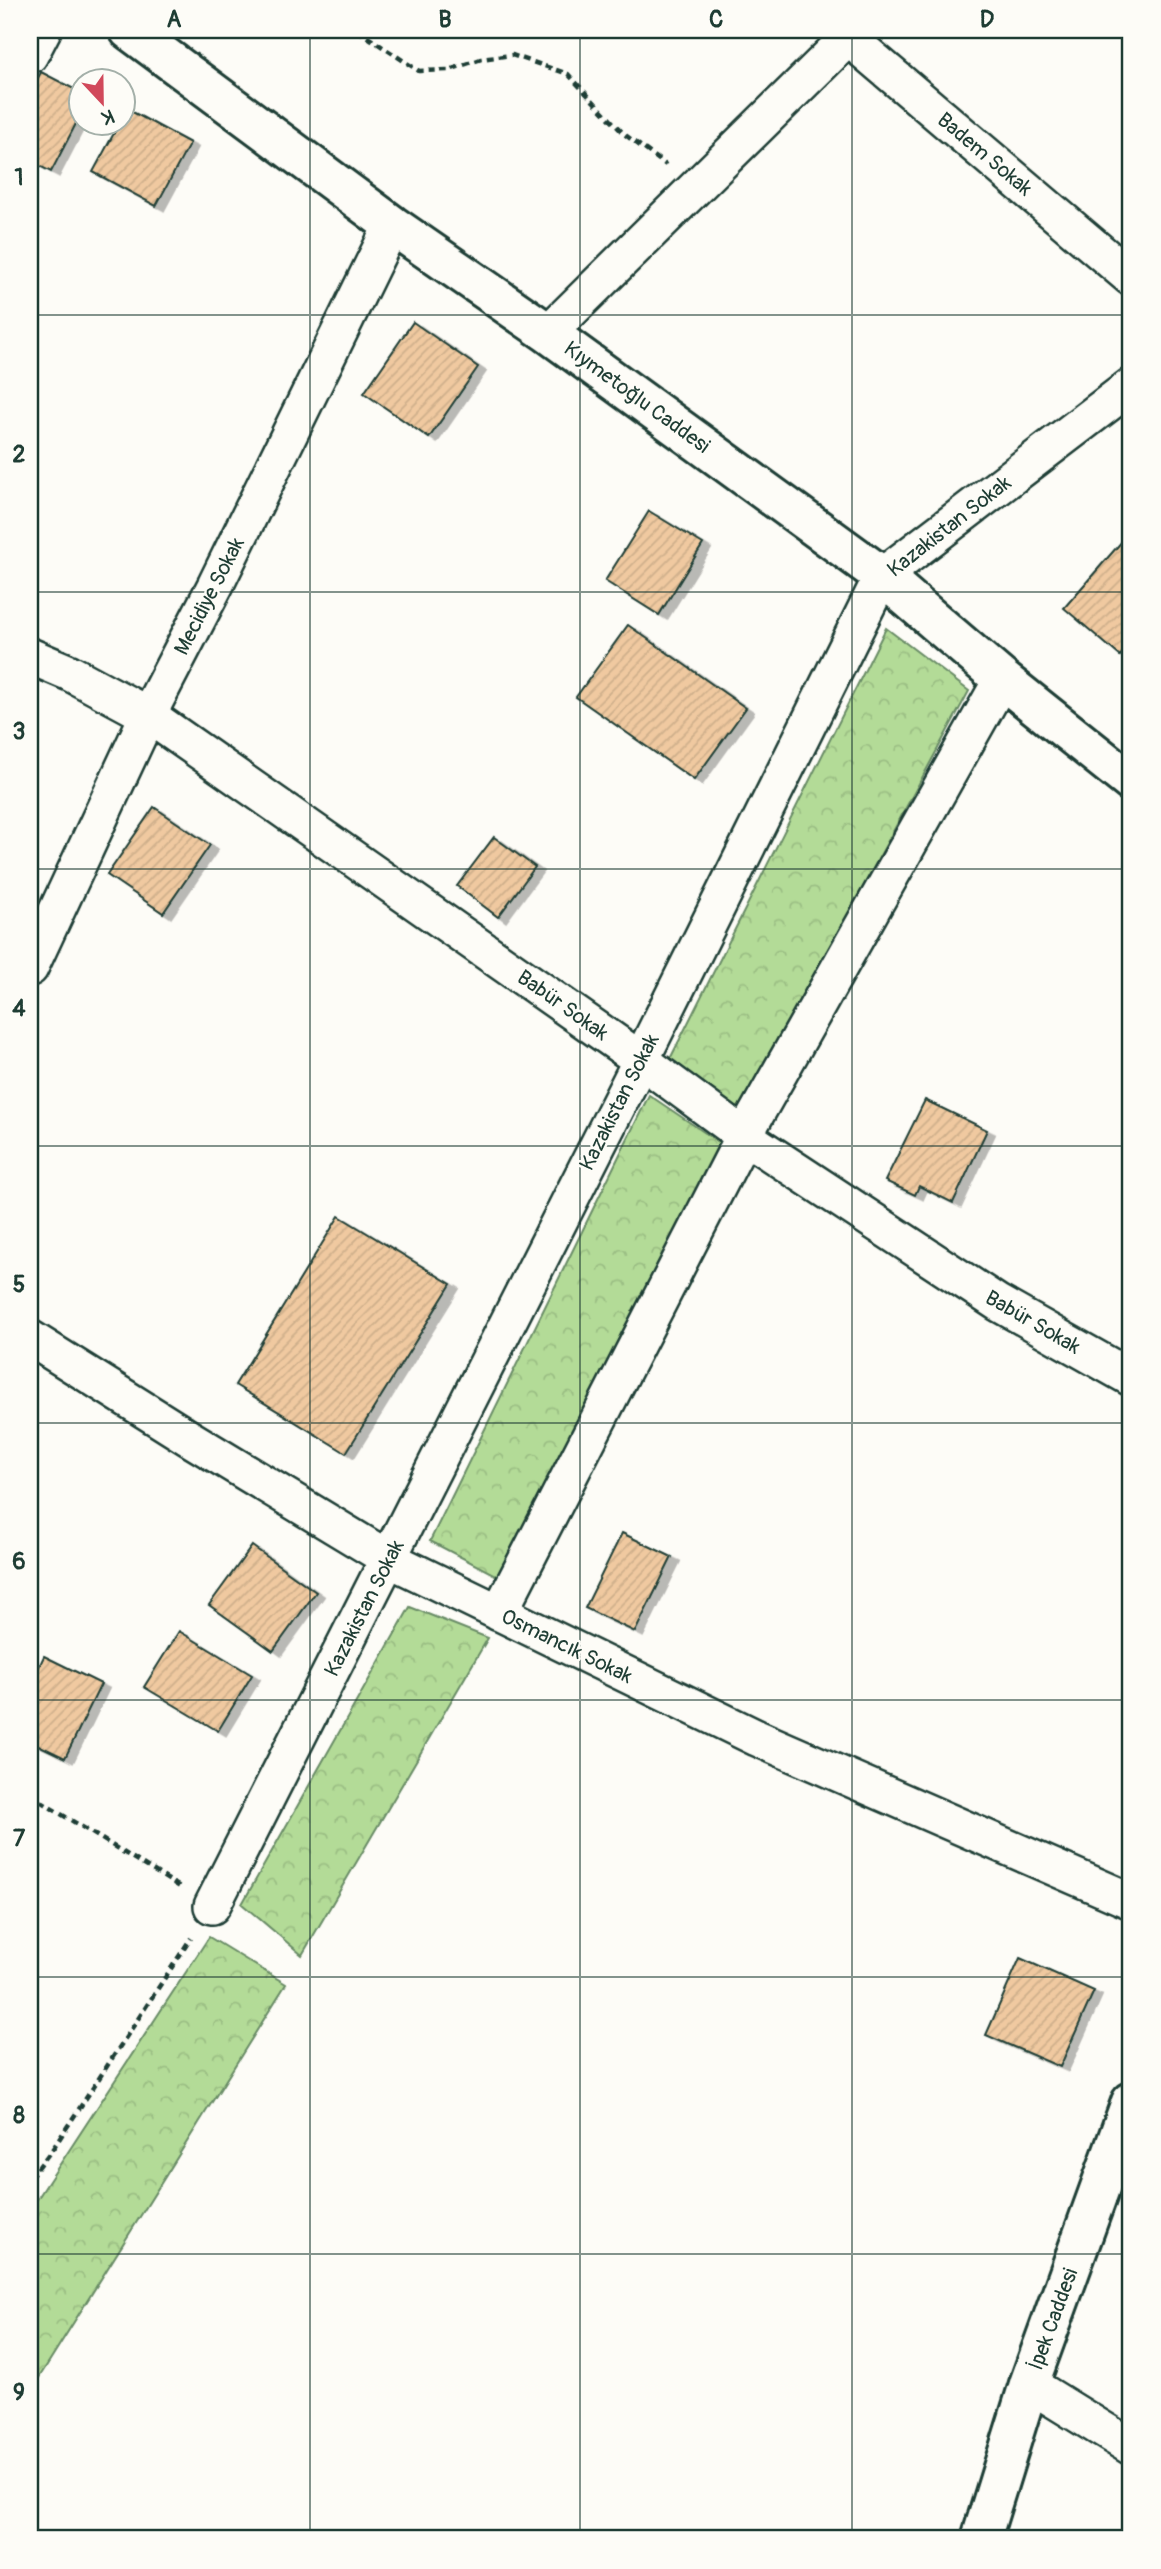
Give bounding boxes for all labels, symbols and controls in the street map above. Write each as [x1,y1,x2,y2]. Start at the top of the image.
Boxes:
text: A [167,5,182,34]
text: B [438,5,452,34]
text: C [709,5,723,34]
text: D [980,5,994,34]
north arrow [66,66,136,136]
text: K [98,104,118,130]
street label: Badem Sokak [931,107,1038,202]
text: 1 [15,163,24,192]
street label: Kıymetoğlu Caddesi [558,335,715,460]
text: 2 [13,440,26,469]
street label: Kazakistan Sokak [882,469,1017,583]
street label: Mecidiye Sokak [168,533,251,660]
text: 3 [13,717,25,746]
street label: Babür Sokak [512,964,614,1047]
text: 4 [12,994,26,1023]
street label: Kazakistan Sokak [573,1029,666,1175]
text: 5 [13,1270,25,1299]
street label: Babür Sokak [980,1284,1085,1361]
street label: Kazakistan Sokak [318,1535,411,1681]
text: 6 [12,1547,26,1576]
street label: Osmancık Sokak [497,1603,637,1690]
text: 7 [13,1824,26,1853]
text: 8 [13,2101,25,2130]
street label: İpek Caddesi [1023,2264,1084,2374]
text: 9 [13,2378,25,2407]

